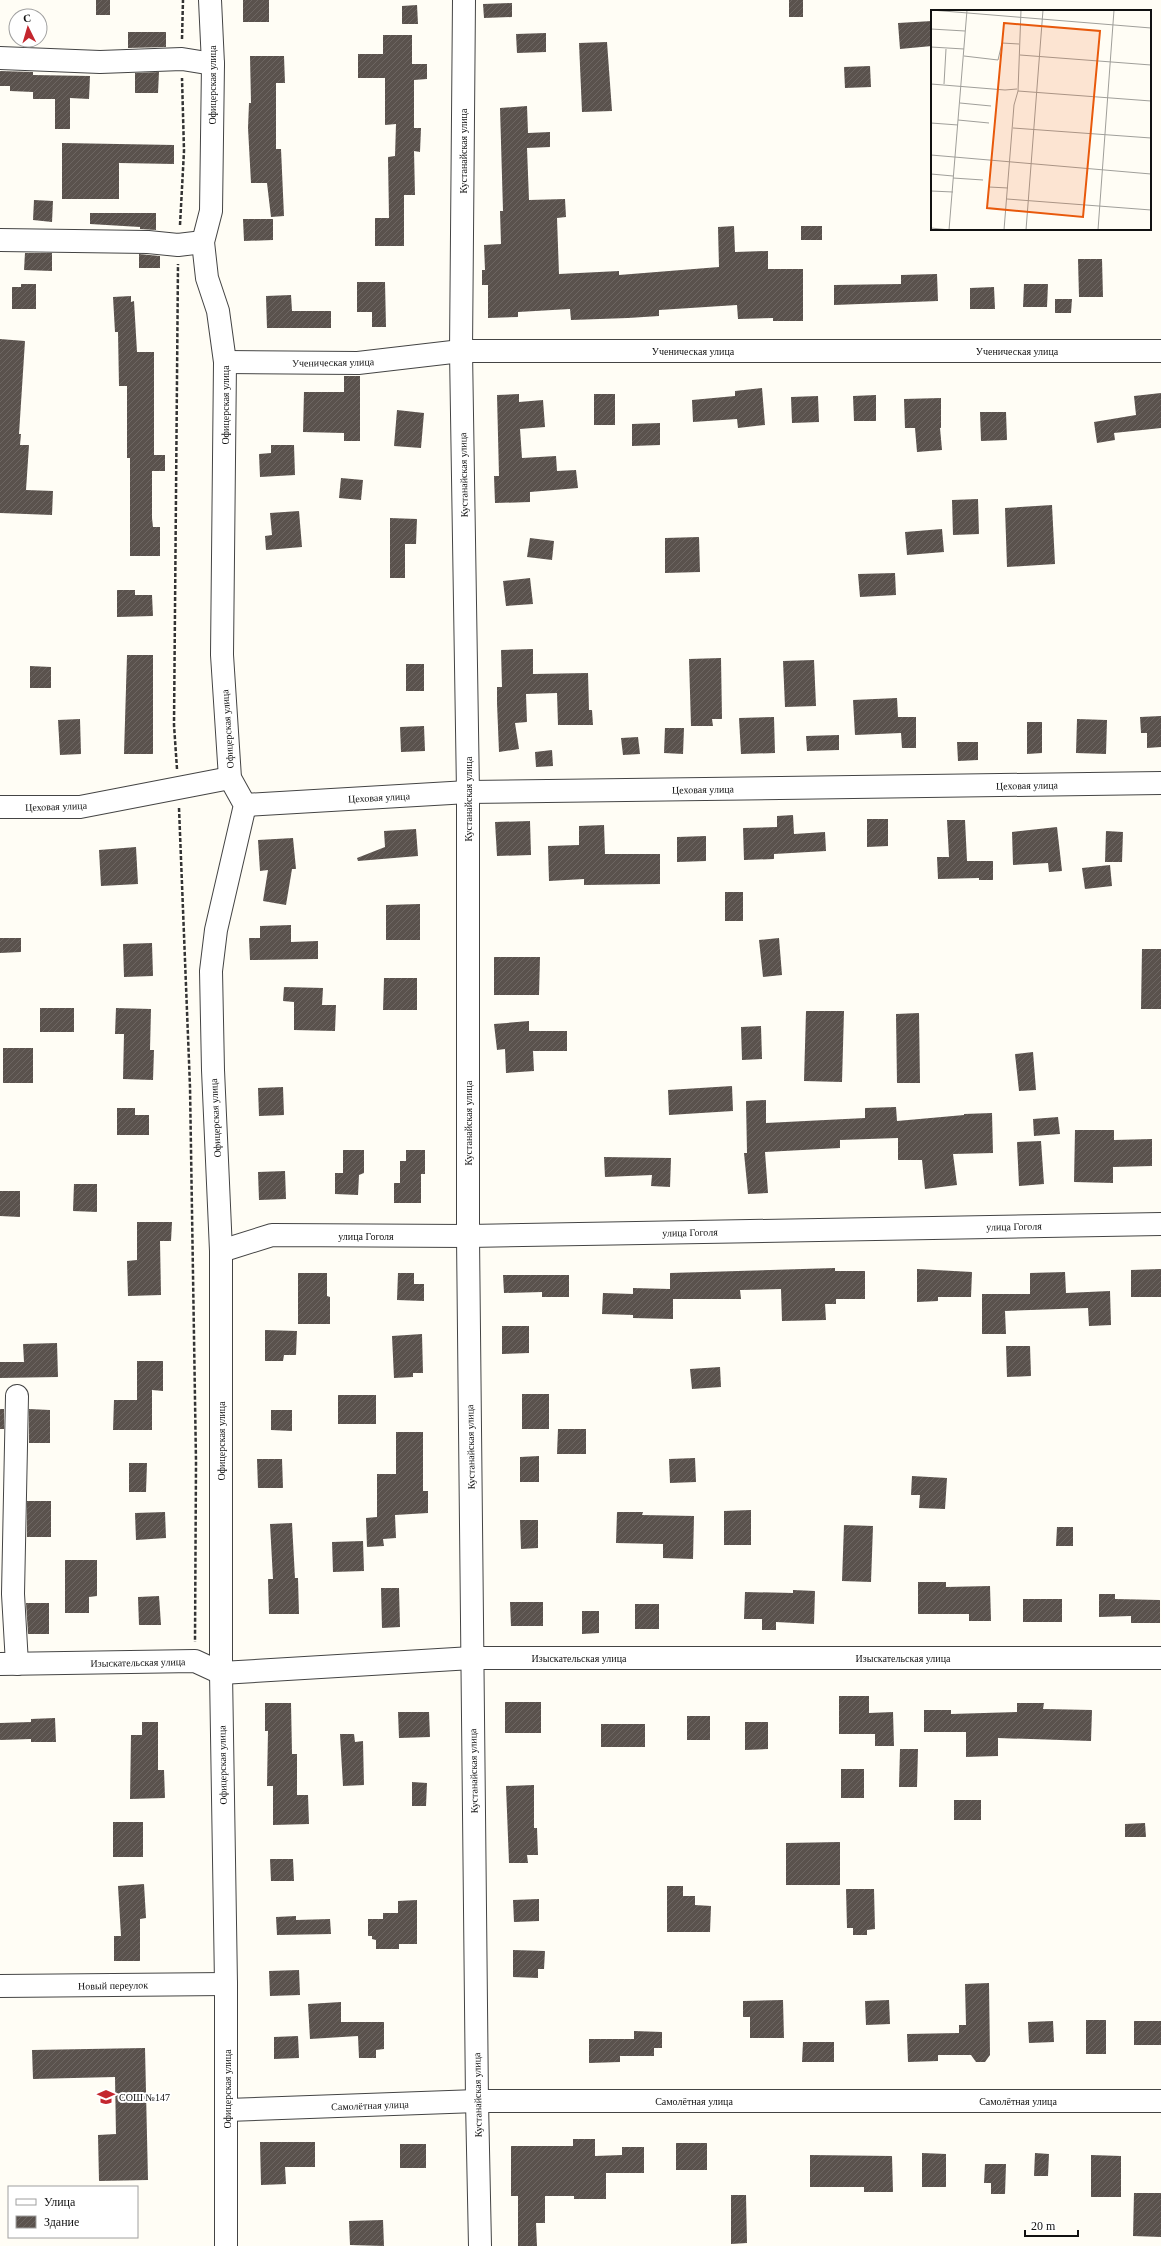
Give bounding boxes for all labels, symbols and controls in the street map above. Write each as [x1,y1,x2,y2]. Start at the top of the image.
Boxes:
north arrow [8,8,48,48]
inset map [931,10,1151,230]
text: С [23,12,32,24]
street label: Офицерская улица [207,45,218,125]
street label: Кустанайская улица [458,108,469,193]
street label: Ученическая улица [652,346,735,357]
street label: Ученическая улица [976,346,1059,357]
street label: Ученическая улица [292,356,375,369]
street label: Офицерская улица [220,365,231,445]
street label: Кустанайская улица [457,432,470,517]
street label: Офицерская улица [219,689,236,769]
street label: Кустанайская улица [463,756,474,841]
street label: Цеховая улица [996,779,1059,792]
street label: Цеховая улица [672,783,735,796]
street label: Цеховая улица [348,790,411,805]
street label: Цеховая улица [25,800,88,813]
street label: Офицерская улица [208,1078,223,1158]
street label: Кустанайская улица [463,1080,474,1165]
street label: улица Гоголя [986,1221,1042,1232]
street label: улица Гоголя [662,1227,718,1238]
street label: улица Гоголя [338,1231,394,1242]
street label: Офицерская улица [216,1401,227,1481]
street label: Кустанайская улица [464,1404,477,1489]
street label: Изыскательская улица [532,1653,627,1664]
street label: Изыскательская улица [856,1653,951,1664]
street label: Изыскательская улица [90,1656,186,1669]
street label: Офицерская улица [216,1725,229,1805]
street label: Кустанайская улица [467,1728,480,1813]
street label: Новый переулок [78,1979,148,1992]
street label: Офицерская улица [222,2049,233,2129]
street label: Кустанайская улица [471,2052,484,2137]
school or university icon: СОШ №147 [96,2087,116,2107]
place label: СОШ №147 [119,2092,170,2103]
street label: Самолётная улица [655,2096,733,2107]
street label: Самолётная улица [979,2096,1057,2107]
street label: Самолётная улица [331,2099,410,2112]
legend [8,2186,138,2238]
text: Улица [44,2195,76,2209]
scale bar [1025,2212,1078,2238]
text: Здание [44,2215,79,2229]
text: 20 m [1031,2219,1056,2233]

